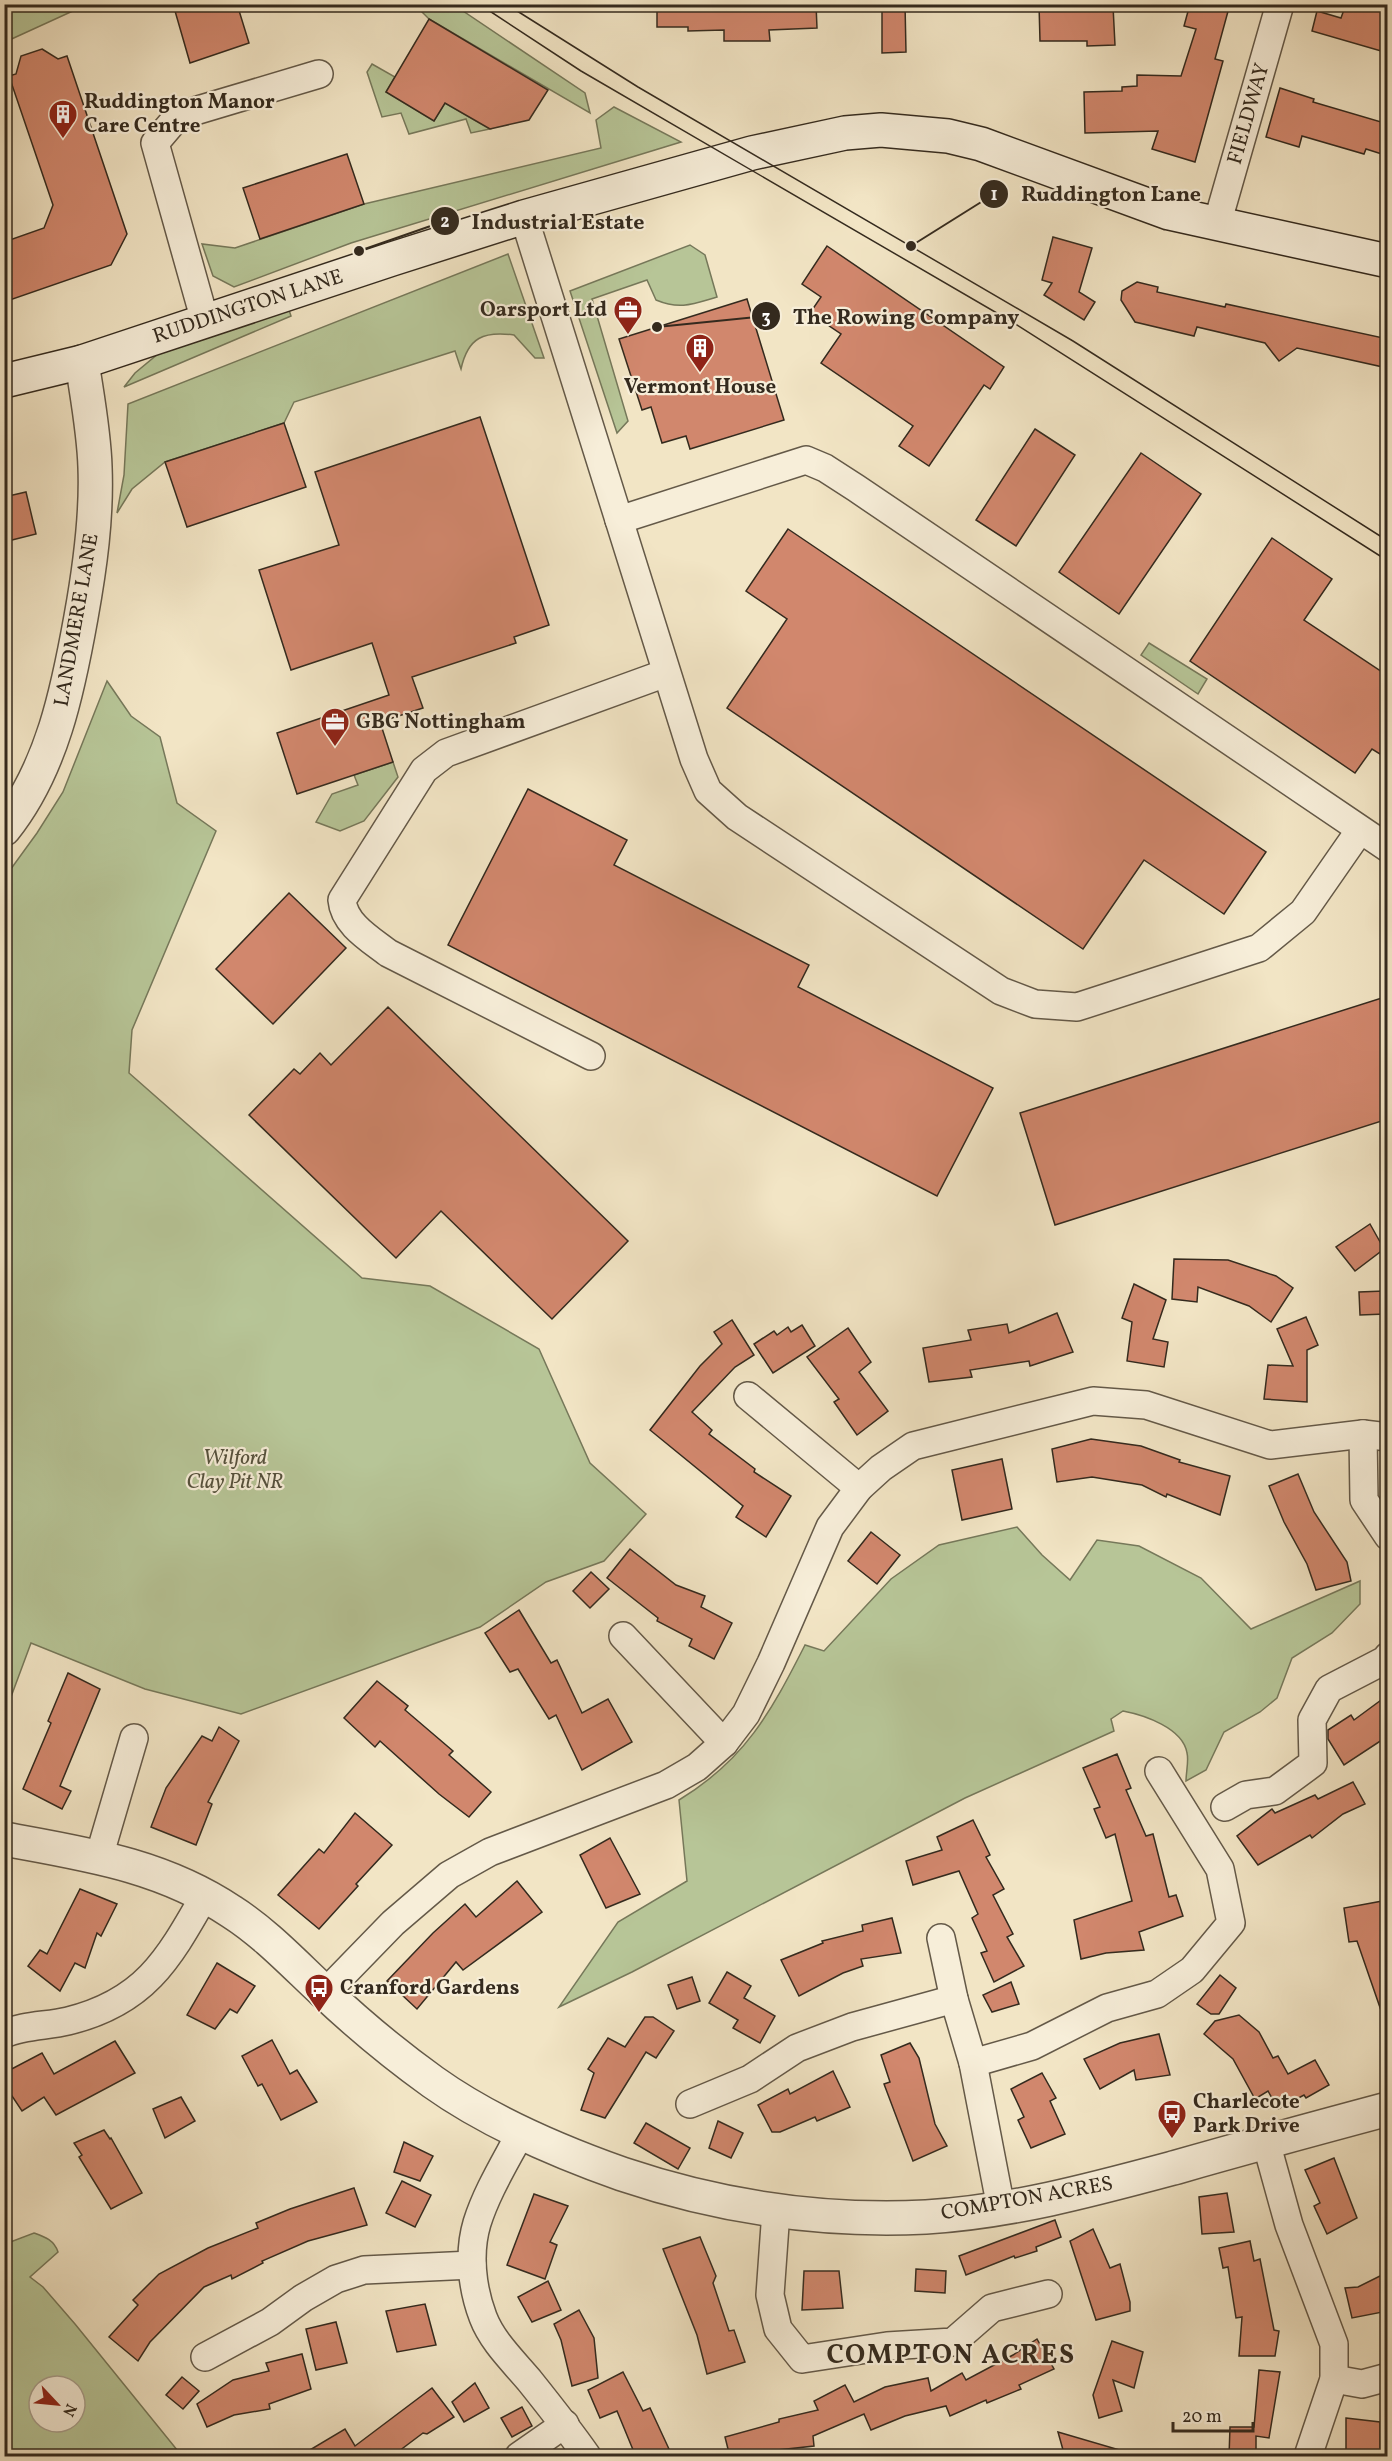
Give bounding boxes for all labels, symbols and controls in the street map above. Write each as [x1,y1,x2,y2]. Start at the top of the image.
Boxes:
street label: FIELDWAY [1221,60,1277,168]
place label: Ruddington Manor Care Centre [84,88,275,141]
building icon: Ruddington Manor Care Centre [47,98,79,140]
callout: Ruddington Lane [979,174,1213,214]
text: Ruddington Lane [1021,180,1201,211]
text: 1 [990,183,998,208]
callout: Industrial Estate [430,201,657,241]
text: Industrial Estate [472,208,644,239]
text: 2 [440,210,450,235]
street label: RUDDINGTON LANE [149,263,347,351]
office icon: Oarsport Ltd [612,294,644,336]
place label: Oarsport Ltd [480,296,607,325]
callout: The Rowing Company [751,296,1031,336]
text: The Rowing Company [793,303,1020,334]
text: 3 [761,306,771,331]
building icon: Vermont House [684,332,716,374]
place label: Vermont House [624,373,776,402]
street label: LANDMERE LANE [47,531,107,709]
office icon: GBG Nottingham [319,706,351,748]
place label: GBG Nottingham [356,708,525,737]
park label: Wilford Clay Pit NR [186,1444,284,1497]
bus stop icon: Cranford Gardens [303,1972,335,2014]
place label: Cranford Gardens [340,1974,519,2003]
place label: Charlecote Park Drive [1193,2088,1300,2141]
bus stop icon: Charlecote Park Drive [1156,2098,1188,2140]
street label: COMPTON ACRES [939,2170,1115,2228]
district label: COMPTON ACRES [827,2337,1075,2375]
north arrow [27,2374,87,2434]
scale bar [1173,2395,1252,2433]
text: N [56,2400,81,2420]
text: 20 m [1182,2405,1222,2430]

